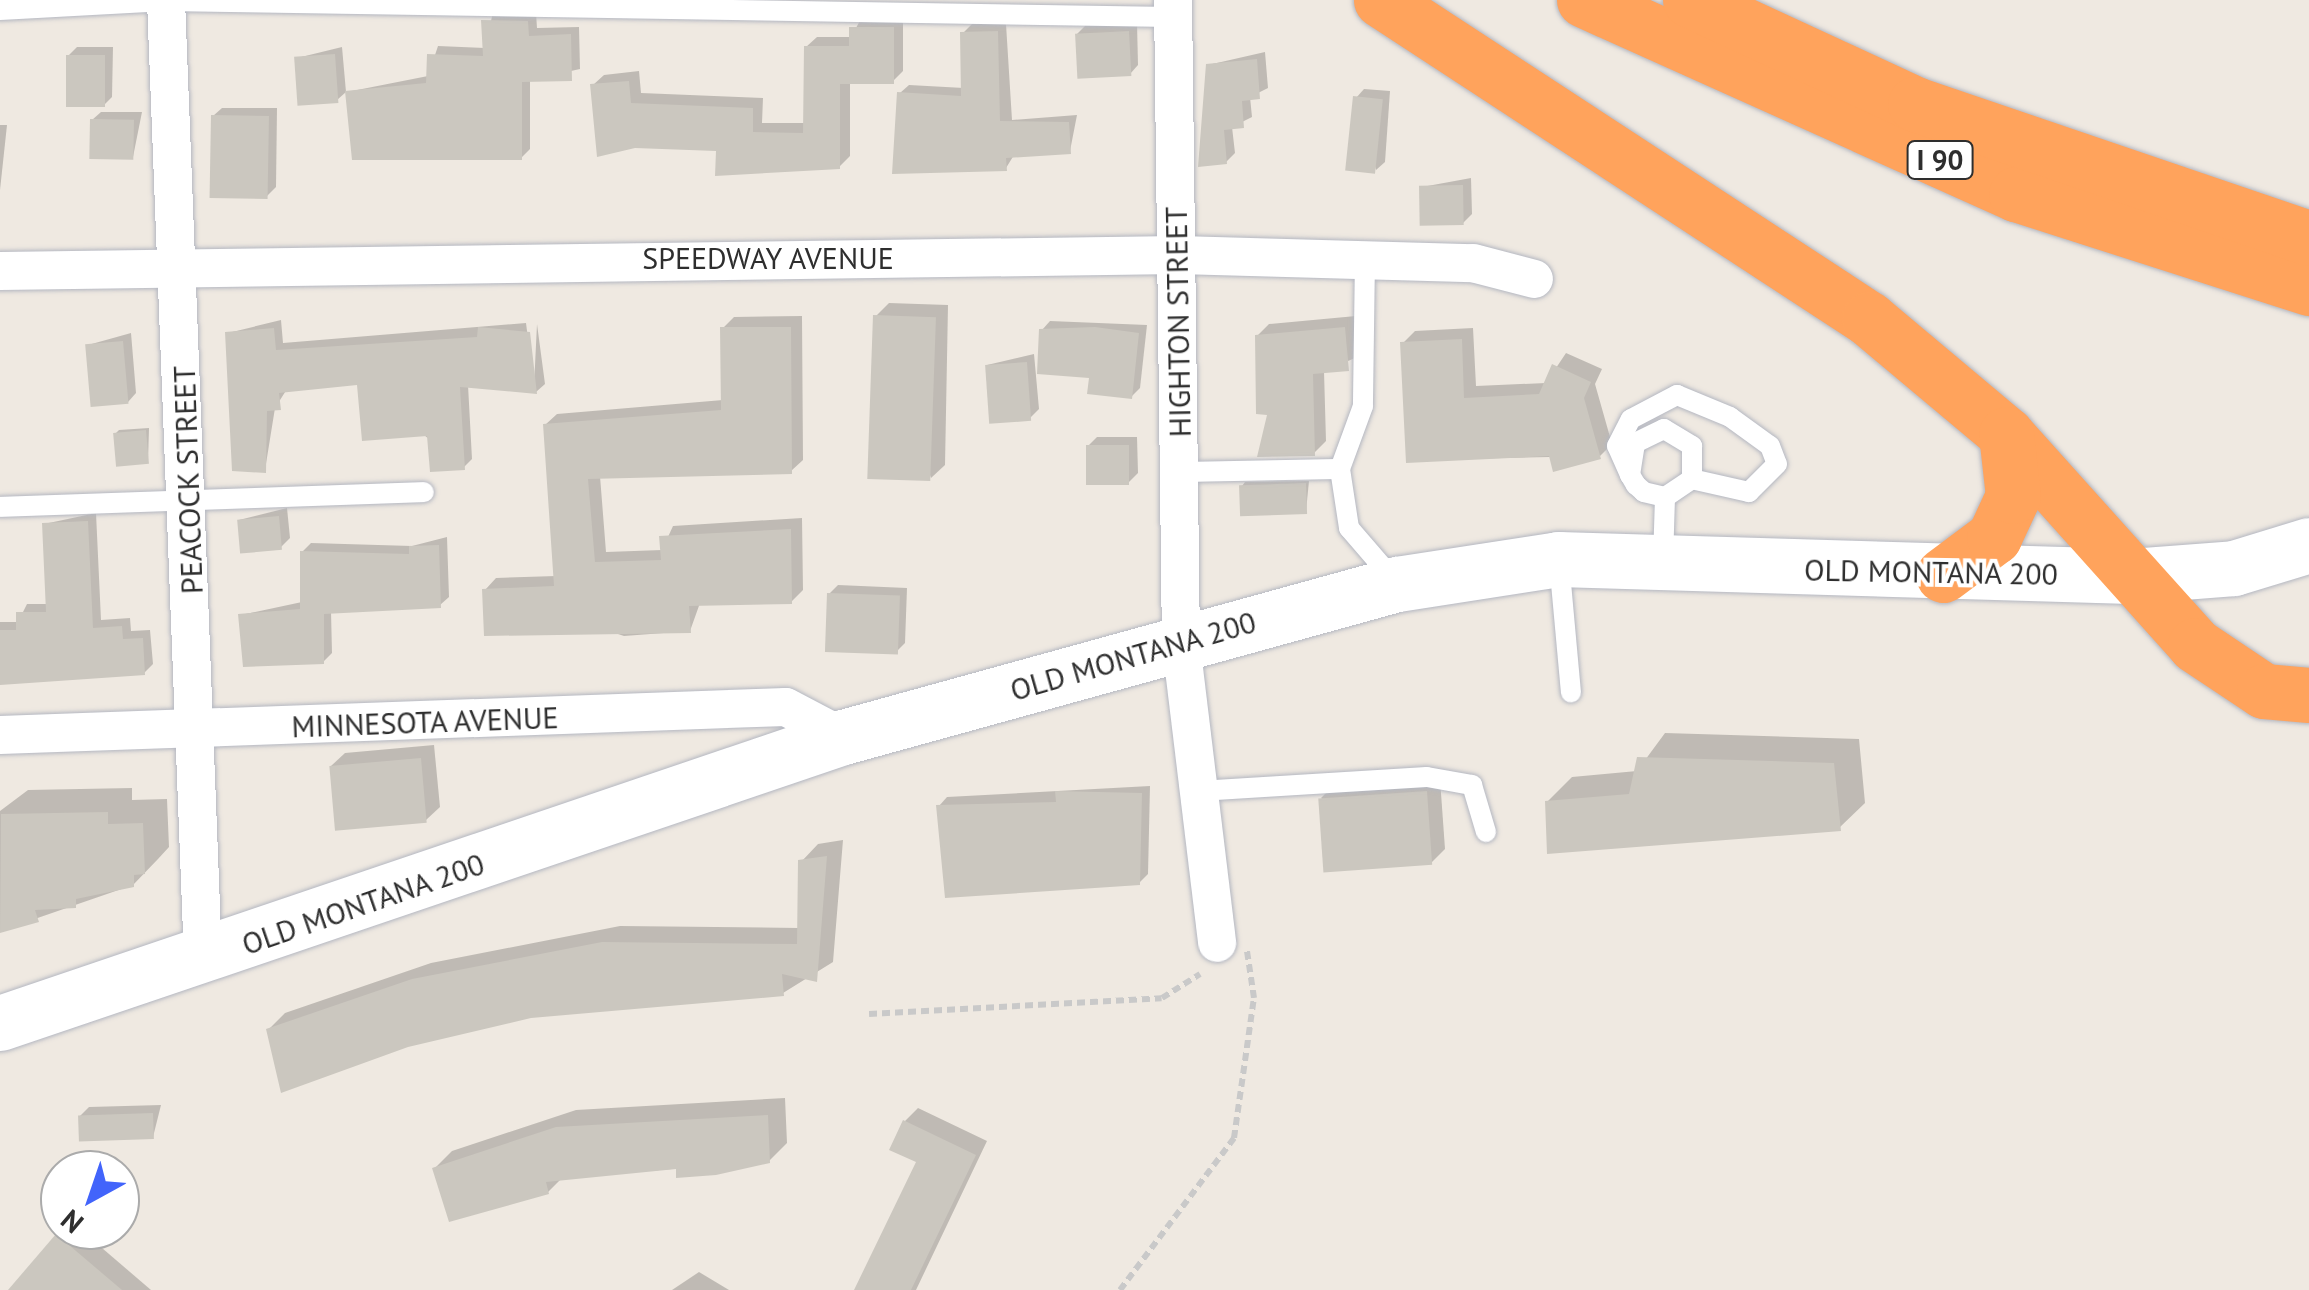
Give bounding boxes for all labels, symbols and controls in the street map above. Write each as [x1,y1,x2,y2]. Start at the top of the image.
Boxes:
road number: I 90 [1905,137,1975,183]
street label: HIGHTON STREET [1158,206,1198,438]
street label: SPEEDWAY AVENUE [641,240,895,276]
street label: PEACOCK STREET [166,365,210,595]
street label: OLD MONTANA 200 [1803,552,2059,592]
street label: OLD MONTANA 200 [1005,604,1261,708]
street label: MINNESOTA AVENUE [290,699,560,745]
street label: OLD MONTANA 200 [237,845,489,963]
north arrow [40,1150,140,1250]
text: N [53,1202,91,1242]

